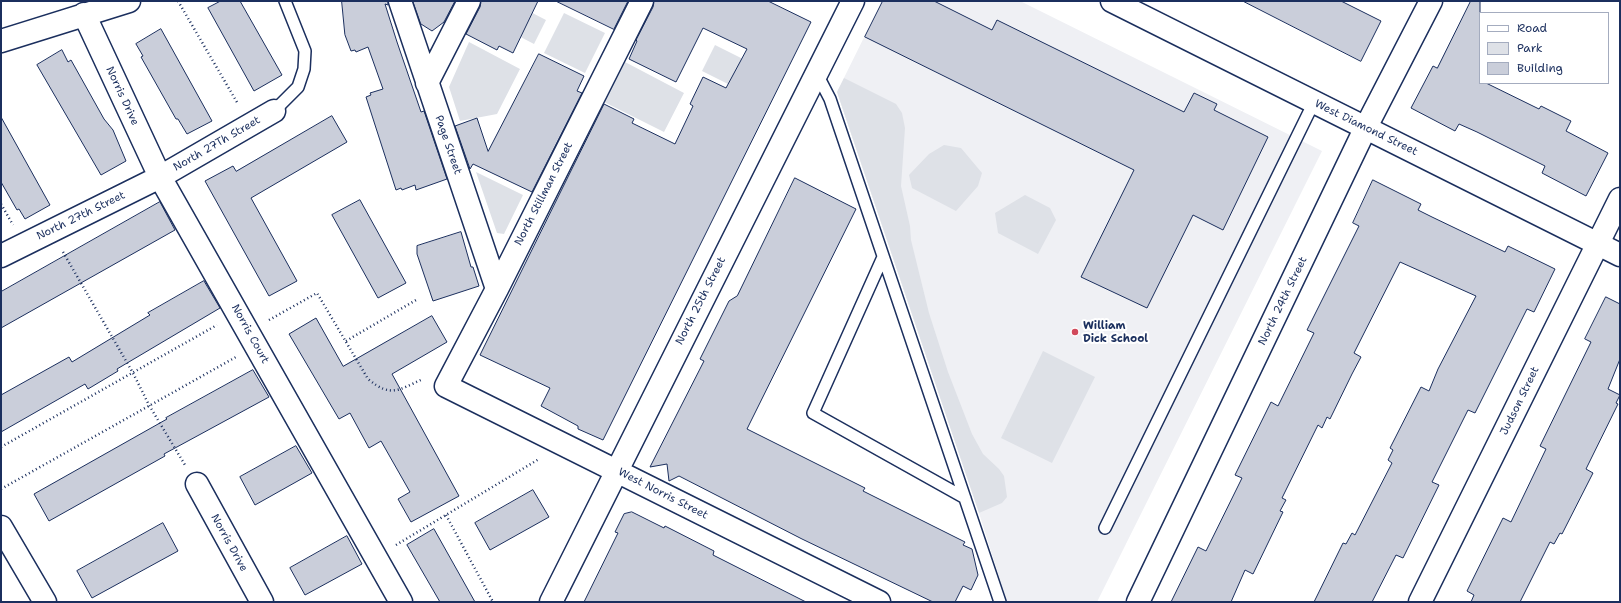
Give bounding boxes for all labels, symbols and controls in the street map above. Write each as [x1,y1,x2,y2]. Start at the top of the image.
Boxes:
legend [1479,12,1609,84]
text: Road [1517,20,1547,36]
text: Park [1517,40,1543,56]
text: Building [1517,60,1563,76]
street label: Norris Drive [103,64,141,128]
street label: West Diamond Street [1312,97,1420,159]
street label: North 27Th Street [171,114,263,174]
street label: Page Street [432,114,464,176]
street label: North Stillman Street [512,140,576,248]
street label: North 27th Street [35,189,127,243]
street label: North 24th Street [1256,254,1310,348]
street label: North 25th Street [673,255,729,347]
street label: Norris Court [228,302,272,366]
place label: William Dick School [1083,319,1148,345]
marker: William Dick School [1070,327,1080,337]
street label: Judson Street [1498,365,1542,437]
street label: West Norris Street [616,466,710,522]
street label: Norris Drive [208,512,250,574]

